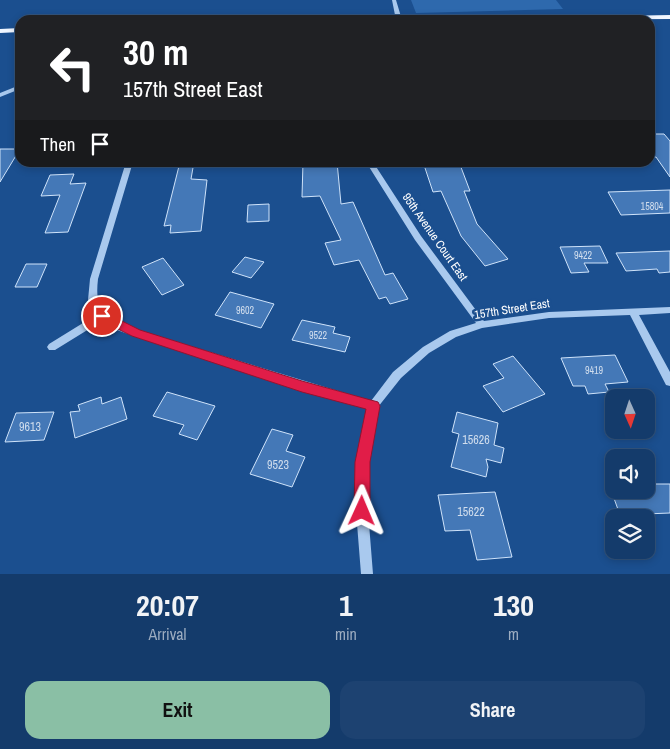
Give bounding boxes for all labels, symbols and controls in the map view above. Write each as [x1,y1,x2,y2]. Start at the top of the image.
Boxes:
text: 30 m [123,29,188,76]
icon: left [40,35,105,100]
text: 157th Street East [123,74,262,104]
icon: arrive [86,130,114,158]
text: Then [40,131,76,157]
street label: 95th Avenue Court East [399,190,471,284]
house number: 15804 [641,200,664,213]
house number: 9422 [574,249,593,262]
pin [81,295,123,337]
street label: 157th Street East [473,295,551,323]
icon: arrive [88,302,116,330]
house number: 9602 [236,304,255,317]
house number: 9522 [309,329,328,342]
house number: 9419 [585,364,604,377]
north arrow [605,389,655,439]
map controls [605,389,655,559]
house number: 9613 [19,419,41,435]
house number: 15626 [462,432,490,448]
button: sound [605,449,655,499]
house number: 9523 [267,457,289,473]
position arrow [335,484,387,536]
house number: 15622 [457,504,485,520]
button: layers [605,509,655,559]
text: 20:07 [136,585,199,625]
text: 1 [339,585,353,625]
text: 130 [493,585,534,625]
text: Arrival [149,623,186,645]
text: min [335,623,357,645]
text: m [508,623,519,645]
button: Exit [25,681,330,739]
button: Share [340,681,645,739]

